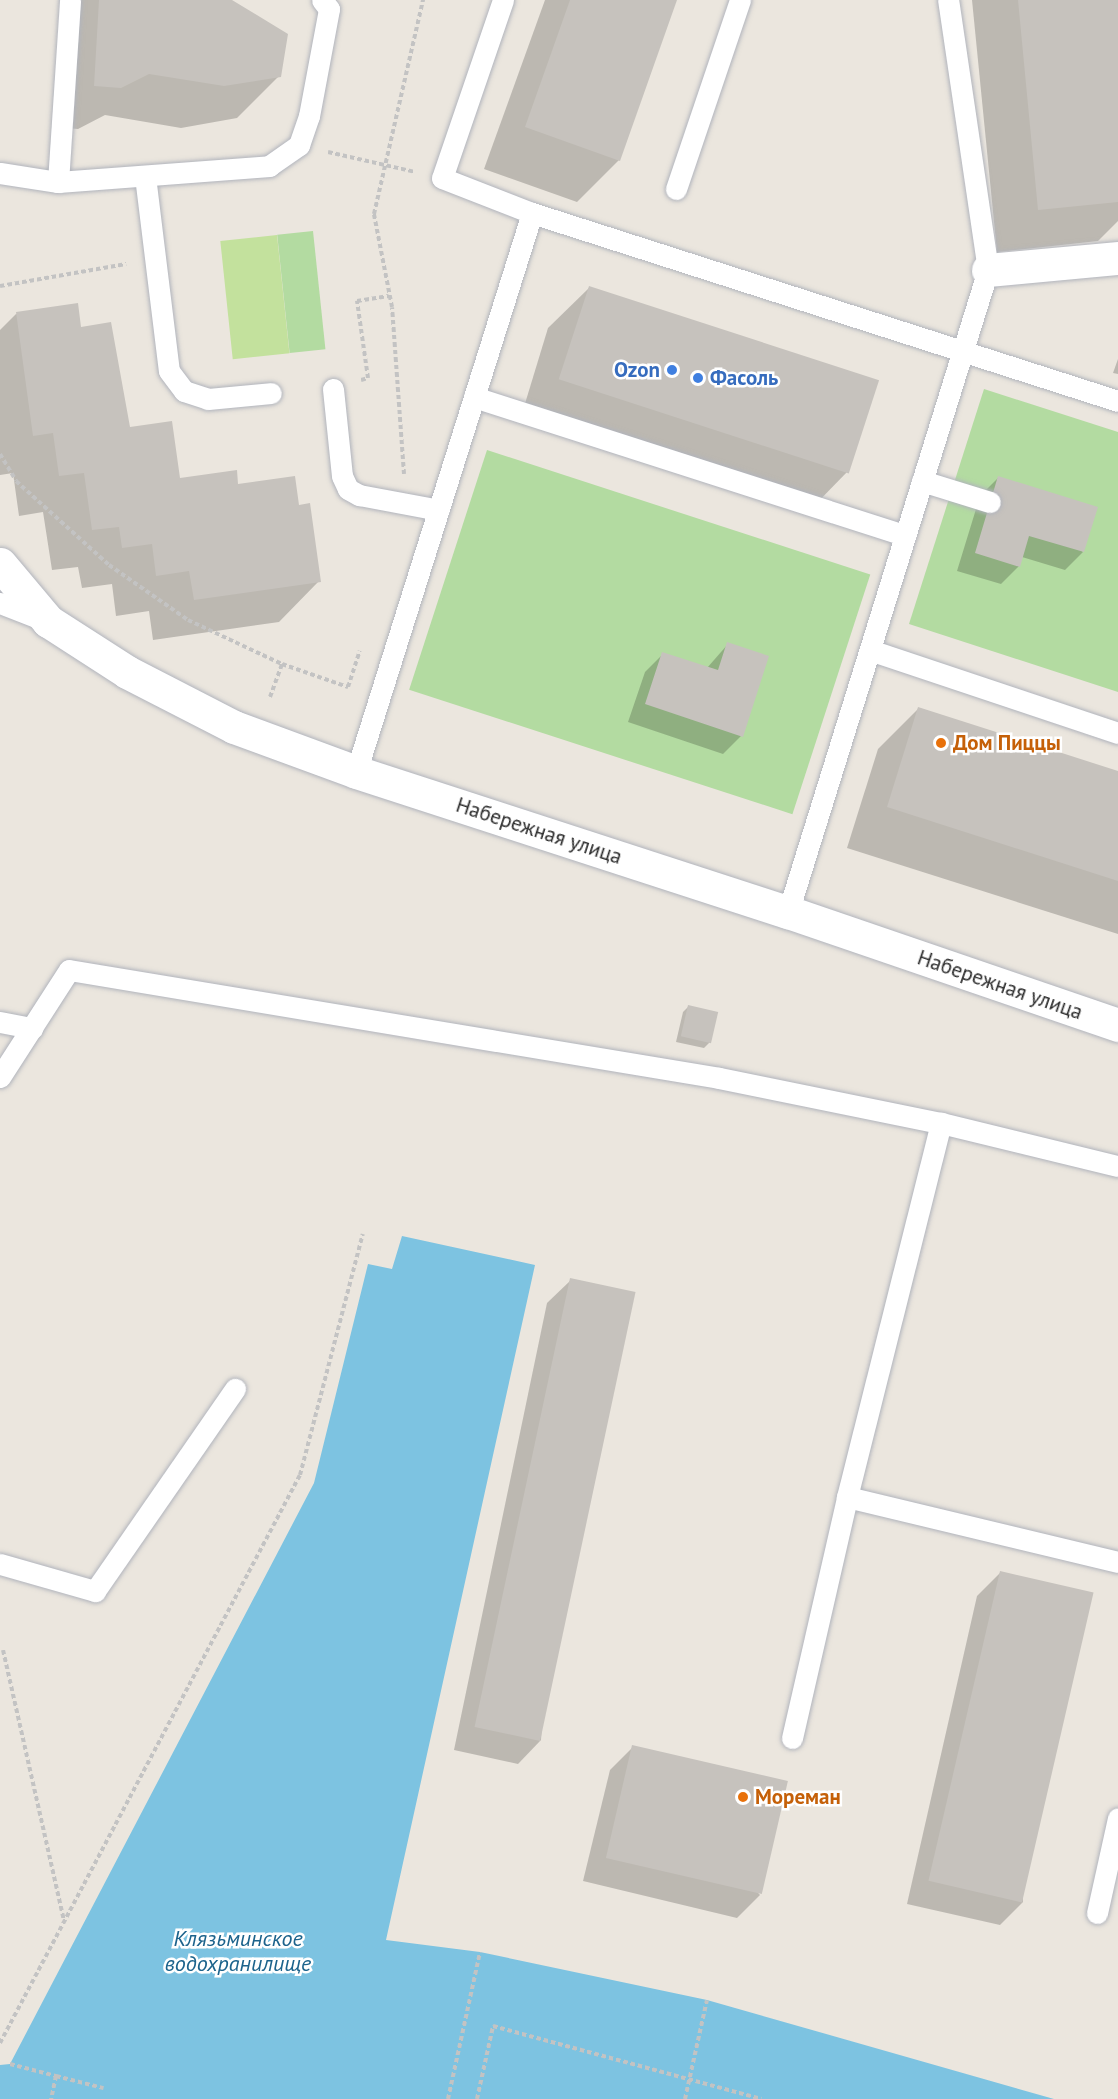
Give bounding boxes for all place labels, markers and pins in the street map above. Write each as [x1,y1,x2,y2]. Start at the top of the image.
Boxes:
place label: Ozon [614,357,660,383]
marker: Ozon [665,363,679,377]
place label: Фасоль [710,365,778,391]
marker: Фасоль [691,371,705,385]
place label: Дом Пиццы [953,730,1061,756]
marker: Дом Пиццы [934,736,948,750]
place label: Мореман [755,1784,841,1810]
marker: Мореман [736,1790,750,1804]

